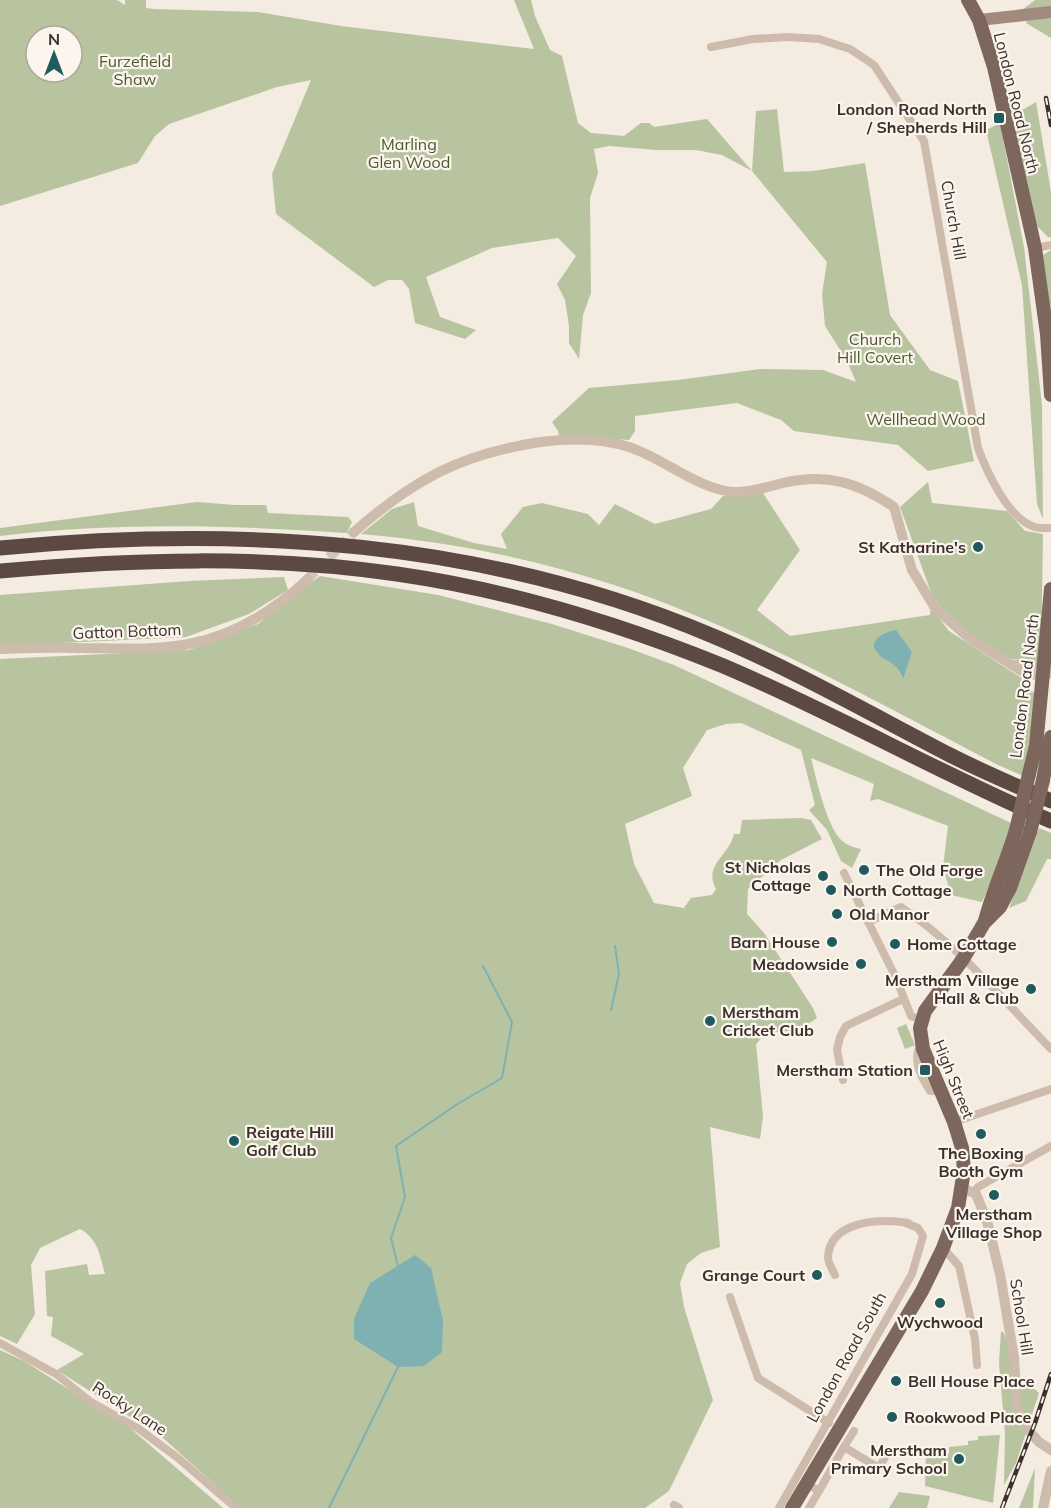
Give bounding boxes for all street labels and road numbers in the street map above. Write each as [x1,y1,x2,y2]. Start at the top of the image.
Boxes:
street label: London Road North [990,30,1044,176]
street label: Church Hill [937,179,971,261]
street label: London Road North [1005,613,1043,759]
street label: Gatton Bottom [72,619,182,643]
street label: High Street [929,1037,979,1122]
street label: School Hill [1006,1277,1038,1357]
street label: London Road South [802,1288,890,1426]
street label: Rocky Lane [89,1376,171,1440]

